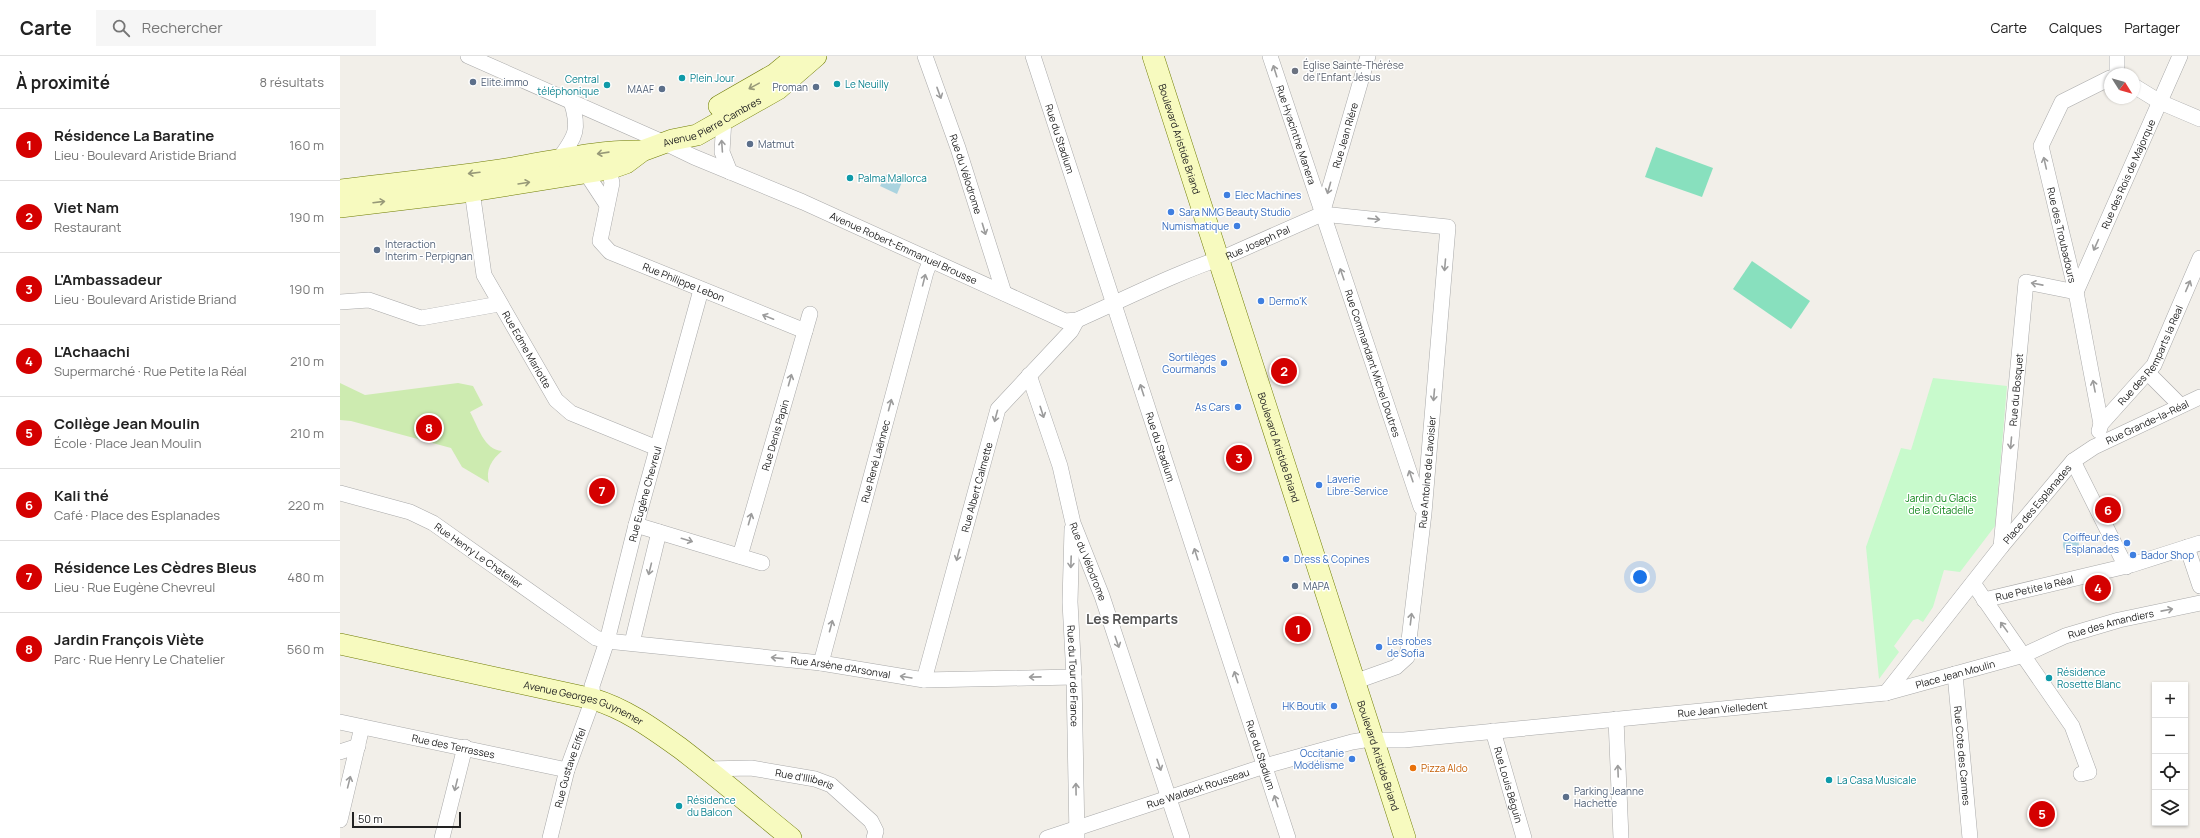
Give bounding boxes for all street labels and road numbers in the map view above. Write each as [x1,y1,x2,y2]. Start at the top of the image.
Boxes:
street label: Boulevard Aristide Briand [1155,82,1204,196]
street label: Rue Hyacinthe Manera [1273,83,1319,186]
street label: Avenue Pierre Cambres [661,93,763,150]
street label: Rue Jean Rière [1329,101,1361,170]
street label: Rue du Stadium [1042,102,1078,175]
street label: Rue des Rois de Majorque [2098,117,2158,231]
street label: Rue du Vélodrome [947,132,986,216]
street label: Rue des Troubadours [2044,186,2080,284]
street label: Avenue Robert-Emmanuel Brousse [828,208,980,287]
street label: Rue Joseph Pal [1223,222,1292,263]
street label: Rue Philippe Lebon [641,259,727,305]
street label: Rue Commandant Michel Doutres [1342,288,1404,439]
street label: Rue des Remparts la Real [2114,303,2186,408]
street label: Rue Edme Mariotte [499,308,555,391]
street label: Rue du Bosquet [2005,353,2026,427]
street label: Boulevard Aristide Briand [1255,390,1303,504]
street label: Rue Grande-la-Réal [2103,396,2191,448]
street label: Rue Denis Papin [758,398,792,472]
street label: Rue du Stadium [1143,410,1178,483]
street label: Rue Antoine de Lavoisier [1415,415,1439,529]
street label: Rue René Laënnec [857,418,893,504]
street label: Rue Albert Calmette [958,440,996,534]
street label: Rue Eugène Chevreul [625,444,665,543]
street label: Place des Esplanades [2000,461,2074,547]
street label: Rue Henry Le Chatelier [432,519,526,591]
street label: Rue du Vélodrome [1066,520,1110,603]
street label: Rue Petite la Réal [1994,572,2075,604]
street label: Rue des Amandiers [2066,606,2155,642]
street label: Rue du Tour de France [1064,625,1082,727]
street label: Rue Arsène d'Arsonval [790,653,892,681]
street label: Place Jean Moulin [1914,656,1997,692]
street label: Avenue Georges Guynemer [522,677,646,728]
street label: Rue Jean Vielledent [1677,698,1768,720]
street label: Boulevard Aristide Briand [1354,699,1403,813]
street label: Rue Cote des Carmes [1951,705,1974,806]
street label: Rue du Stadium [1243,718,1279,791]
street label: Rue Gustave Eiffel [551,726,589,809]
street label: Rue des Terrasses [411,730,496,762]
street label: Rue Louis Béguin [1491,745,1526,825]
street label: Rue d'Illiberis [774,765,838,792]
street label: Rue Waldeck Rousseau [1145,765,1251,812]

